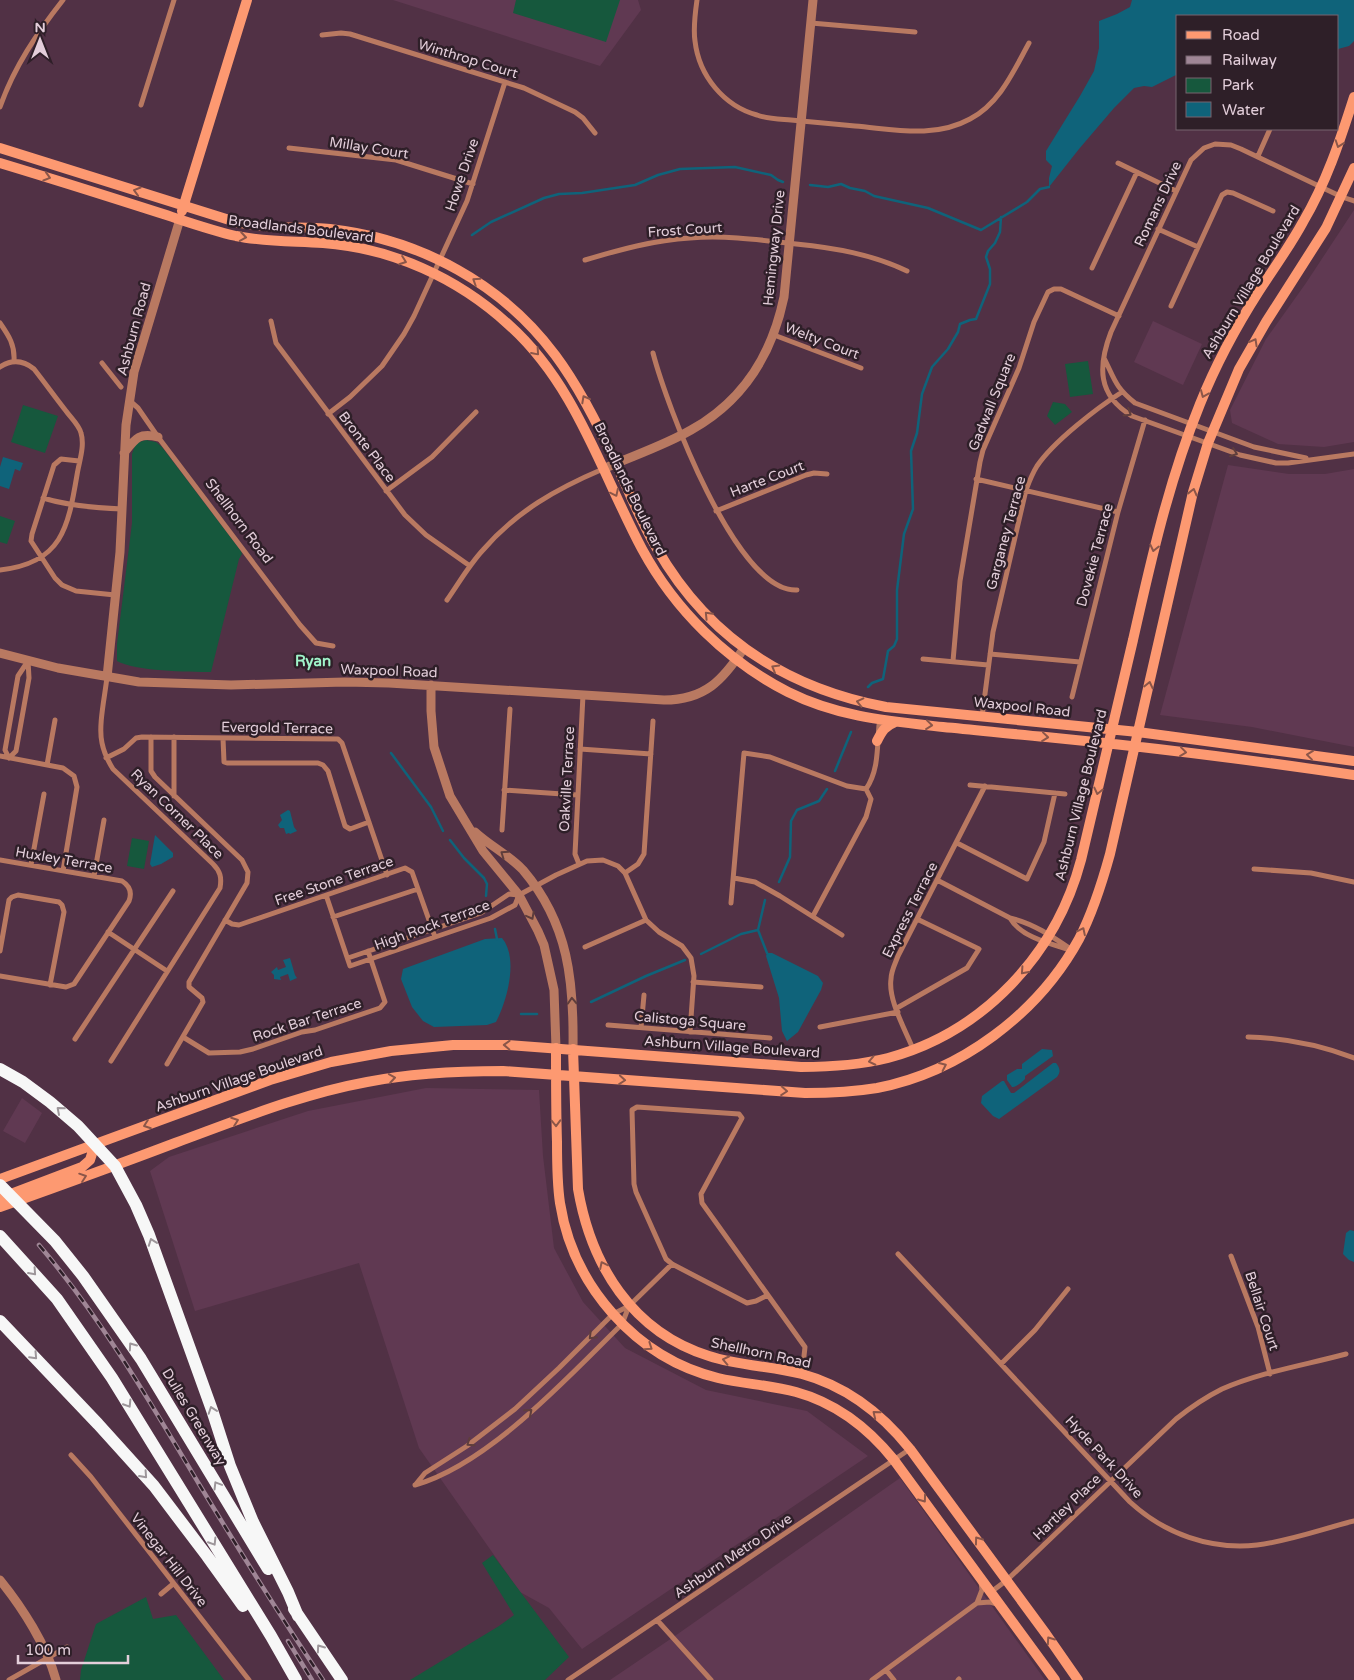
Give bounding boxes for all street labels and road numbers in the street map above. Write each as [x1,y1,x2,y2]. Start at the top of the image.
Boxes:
street label: Winthrop Court [416,36,520,82]
street label: Millay Court [328,133,410,163]
street label: Howe Drive [442,136,482,214]
street label: Romans Drive [1131,158,1185,250]
street label: Hemingway Drive [759,189,789,307]
street label: Ashburn Village Boulevard [1198,202,1304,362]
street label: Broadlands Boulevard [227,212,375,246]
street label: Frost Court [647,219,723,241]
street label: Ashburn Road [113,281,155,377]
street label: Welty Court [782,319,862,363]
street label: Gadwall Square [965,351,1019,453]
street label: Bronte Place [335,408,399,486]
street label: Broadlands Boulevard [590,420,670,558]
street label: Harte Court [728,457,807,501]
street label: Garganey Terrace [983,474,1029,592]
street label: Shellhorn Road [202,475,276,567]
street label: Dovekie Terrace [1073,502,1117,608]
street label: Waxpool Road [340,661,438,681]
street label: Waxpool Road [973,693,1071,721]
street label: Ashburn Village Boulevard [1051,708,1111,882]
street label: Evergold Terrace [221,719,333,737]
street label: Oakville Terrace [556,726,578,832]
street label: Ryan Corner Place [127,765,227,863]
street label: Huxley Terrace [14,843,114,877]
street label: Free Stone Terrace [272,853,396,909]
street label: Express Terrace [879,859,941,961]
street label: High Rock Terrace [372,896,492,954]
street label: Rock Bar Terrace [251,994,364,1046]
street label: Calistoga Square [633,1008,747,1034]
street label: Ashburn Village Boulevard [644,1032,820,1062]
street label: Ashburn Village Boulevard [153,1042,325,1116]
street label: Bellair Court [1241,1269,1283,1353]
street label: Shellhorn Road [710,1334,812,1372]
street label: Dulles Greenway [158,1365,230,1469]
street label: Hyde Park Drive [1062,1412,1147,1502]
street label: Hartley Place [1030,1470,1104,1544]
street label: Vinegar Hill Drive [127,1510,211,1610]
street label: Ashburn Metro Drive [671,1510,795,1602]

